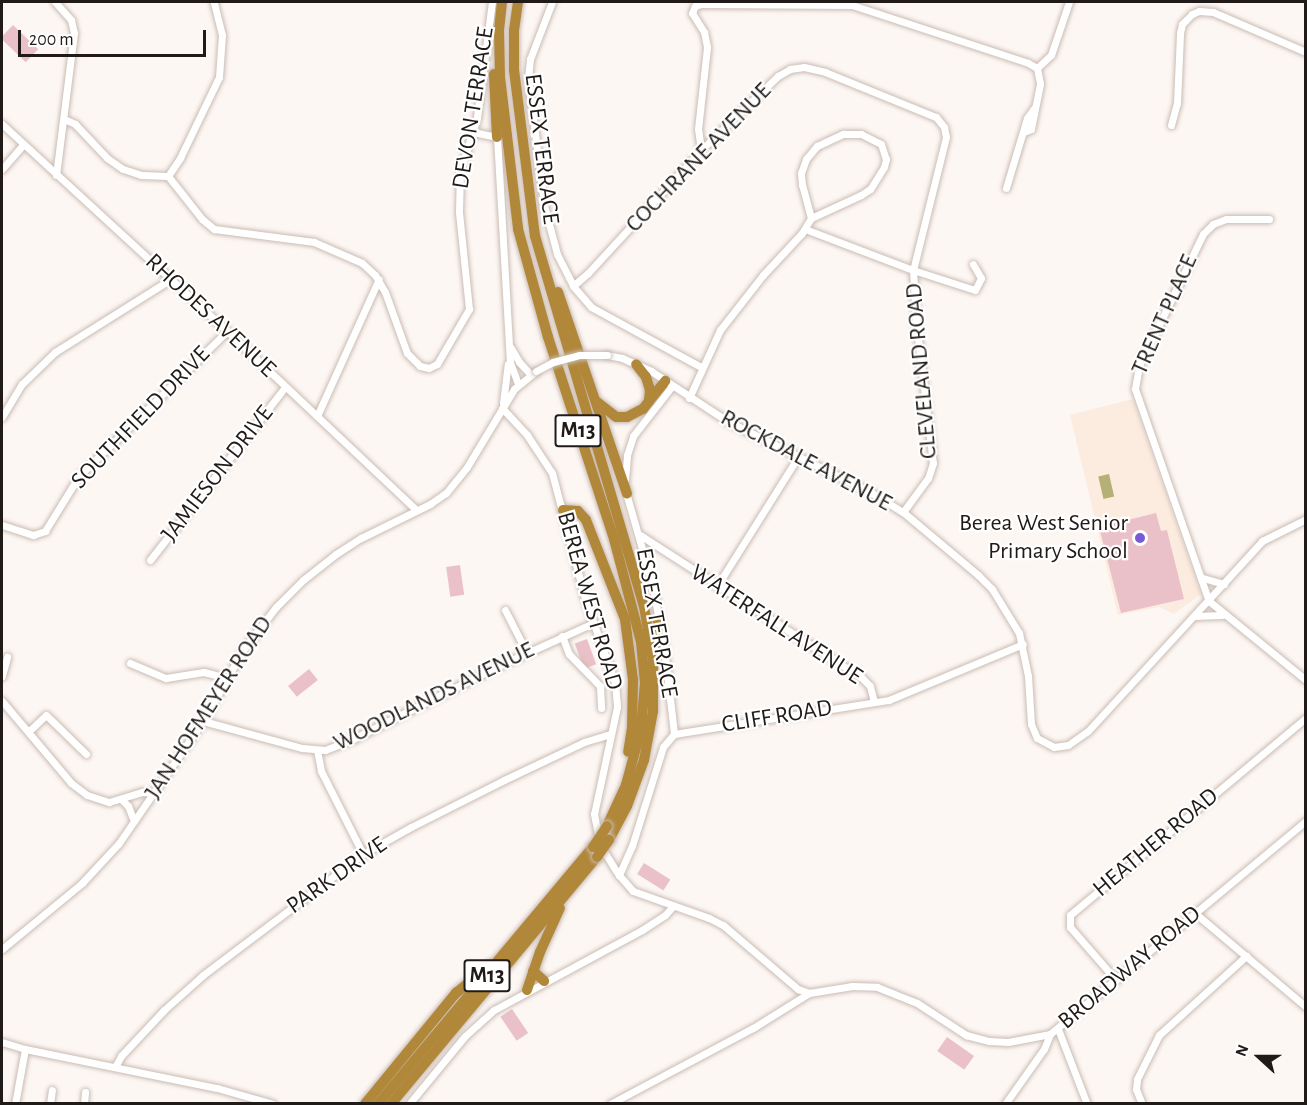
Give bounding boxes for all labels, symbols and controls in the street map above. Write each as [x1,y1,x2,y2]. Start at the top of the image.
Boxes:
scale bar [21,18,208,56]
street label: DEVON TERRACE [447,25,501,191]
text: 200 m [29,31,74,49]
street label: ESSEX TERRACE [517,72,565,226]
street label: COCHRANE AVENUE [620,77,778,239]
street label: RHODES AVENUE [139,248,281,384]
street label: TRENT PLACE [1126,250,1204,380]
street label: CLEVELAND ROAD [900,282,944,460]
street label: SOUTHFIELD DRIVE [65,341,217,495]
street label: JAMIESON DRIVE [156,400,280,548]
street label: ROCKDALE AVENUE [715,404,897,518]
road number: M13 [554,412,602,450]
street label: BEREA WEST ROAD [550,508,628,694]
place label: Berea West Senior Primary School [959,510,1128,566]
marker: Berea West Senior Primary School [1133,531,1147,545]
street label: ESSEX TERRACE [629,546,683,700]
street label: WATERFALL AVENUE [685,559,867,691]
street label: JAN HOFMEYER ROAD [139,611,279,805]
street label: WOODLANDS AVENUE [329,636,539,758]
street label: CLIFF ROAD [720,694,834,740]
street label: HEATHER ROAD [1087,782,1225,904]
street label: PARK DRIVE [281,831,393,921]
street label: BROADWAY ROAD [1053,900,1207,1036]
road number: M13 [463,957,511,995]
north arrow [1229,1027,1289,1087]
text: N [1233,1042,1252,1059]

